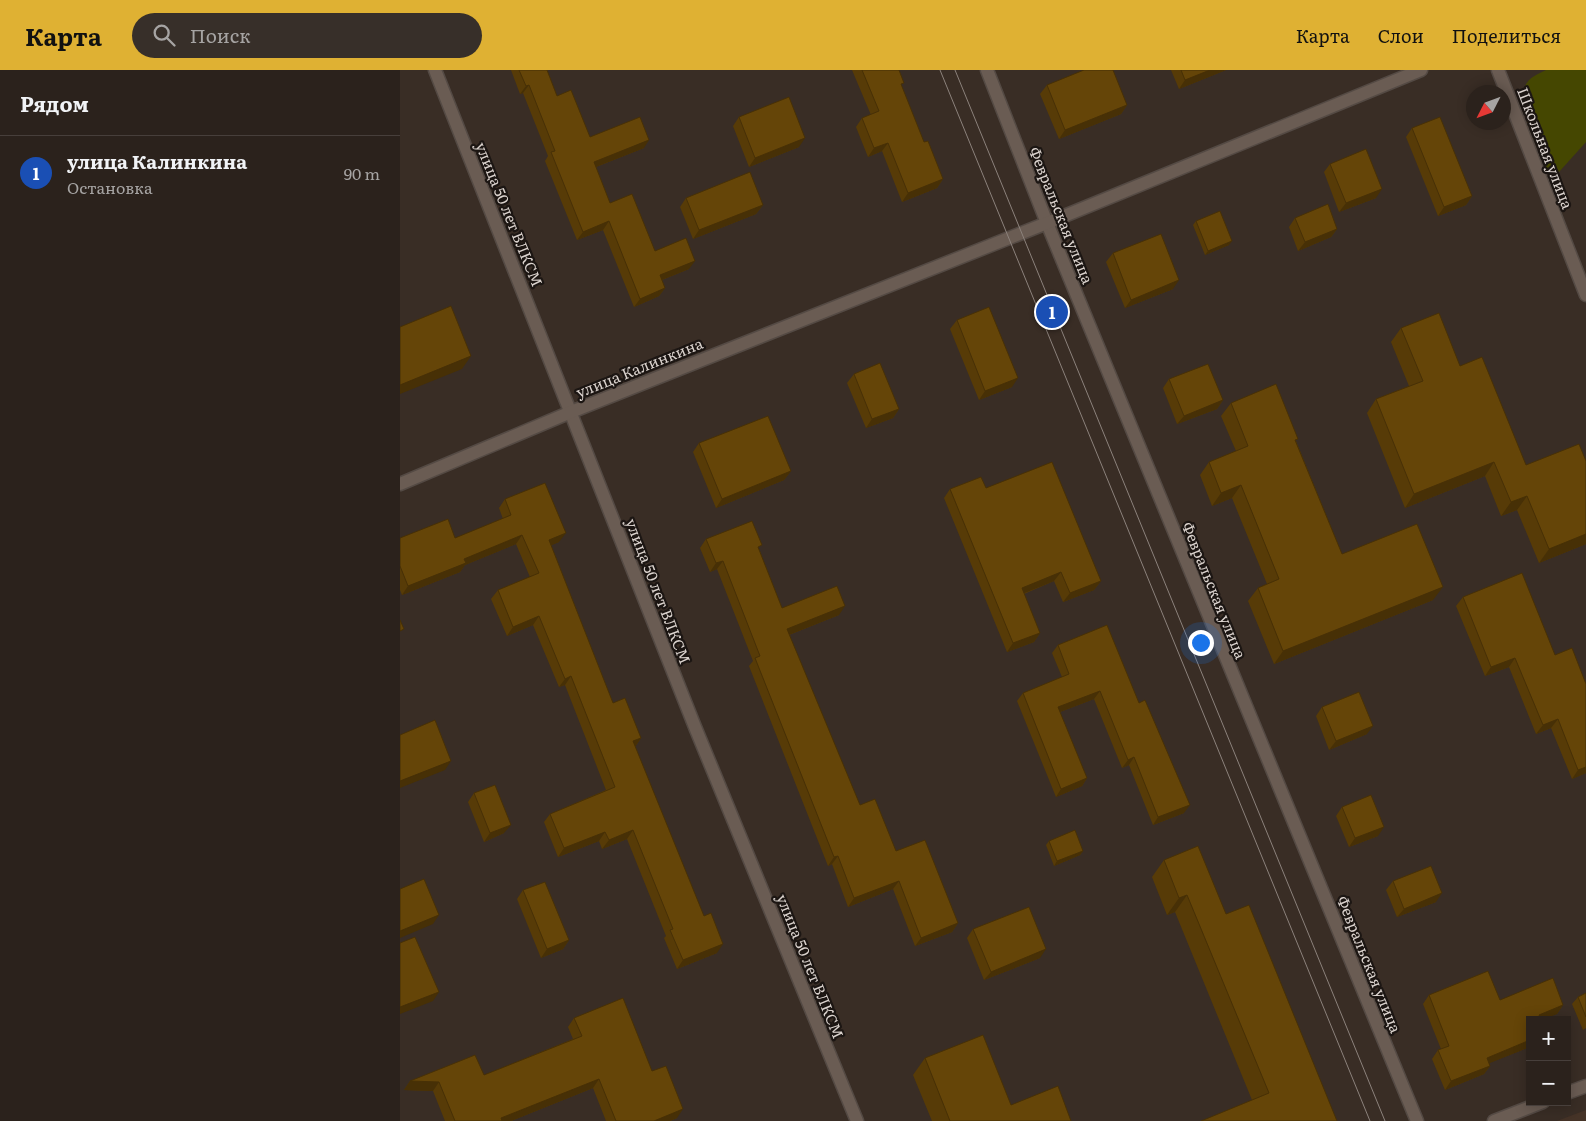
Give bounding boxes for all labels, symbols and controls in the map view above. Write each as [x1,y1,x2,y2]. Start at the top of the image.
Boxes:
search box [132,13,482,58]
text: Карта [25,18,102,53]
icon: search [150,21,178,49]
text: Поиск [190,21,251,49]
text: Карта [1296,22,1350,49]
text: Слои [1378,22,1424,49]
text: Поделиться [1452,22,1561,49]
street label: Школьная улица [1512,84,1580,213]
north arrow [1466,85,1511,130]
text: Рядом [20,87,89,118]
street label: улица 50 лет ВЛКСМ [470,138,550,290]
street label: Февральская улица [1024,143,1100,288]
text: улица Калинкина [67,147,247,175]
text: 1 [33,161,39,185]
text: 90 m [344,161,380,185]
text: Остановка [67,175,153,199]
pin: 1 [1036,293,1068,331]
street label: улица Калинкина [572,331,707,403]
street label: улица 50 лет ВЛКСМ [621,515,697,667]
street label: Февральская улица [1177,518,1253,663]
your location [1188,630,1214,656]
street label: улица 50 лет ВЛКСМ [771,890,851,1042]
street label: Февральская улица [1332,892,1408,1037]
map controls [1526,1016,1571,1106]
button: + [1526,1016,1571,1061]
button: − [1526,1061,1571,1106]

